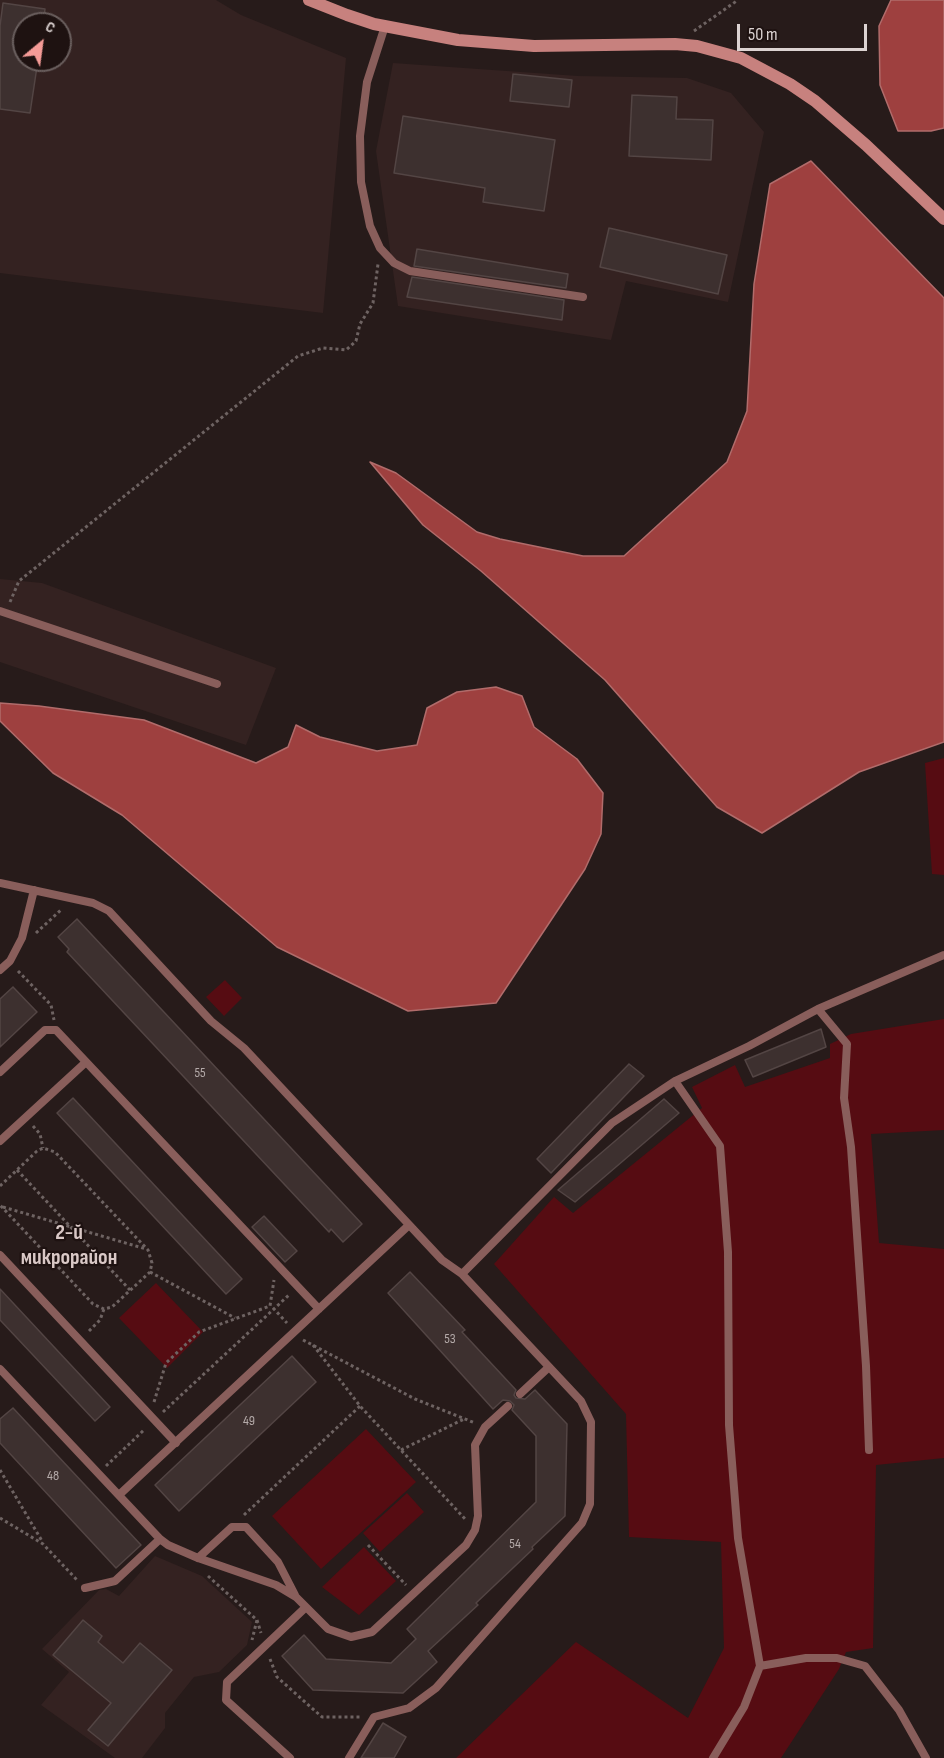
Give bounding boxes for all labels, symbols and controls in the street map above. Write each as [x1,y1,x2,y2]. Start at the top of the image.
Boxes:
north arrow [12,12,72,72]
scale bar [740,12,870,50]
text: С [42,17,58,38]
text: 50 m [748,24,778,45]
house number: 55 [194,1065,206,1081]
district label: 2-й микрорайон [21,1220,117,1272]
house number: 53 [444,1331,456,1347]
house number: 49 [243,1413,255,1429]
house number: 48 [47,1468,59,1484]
house number: 54 [509,1536,521,1552]

